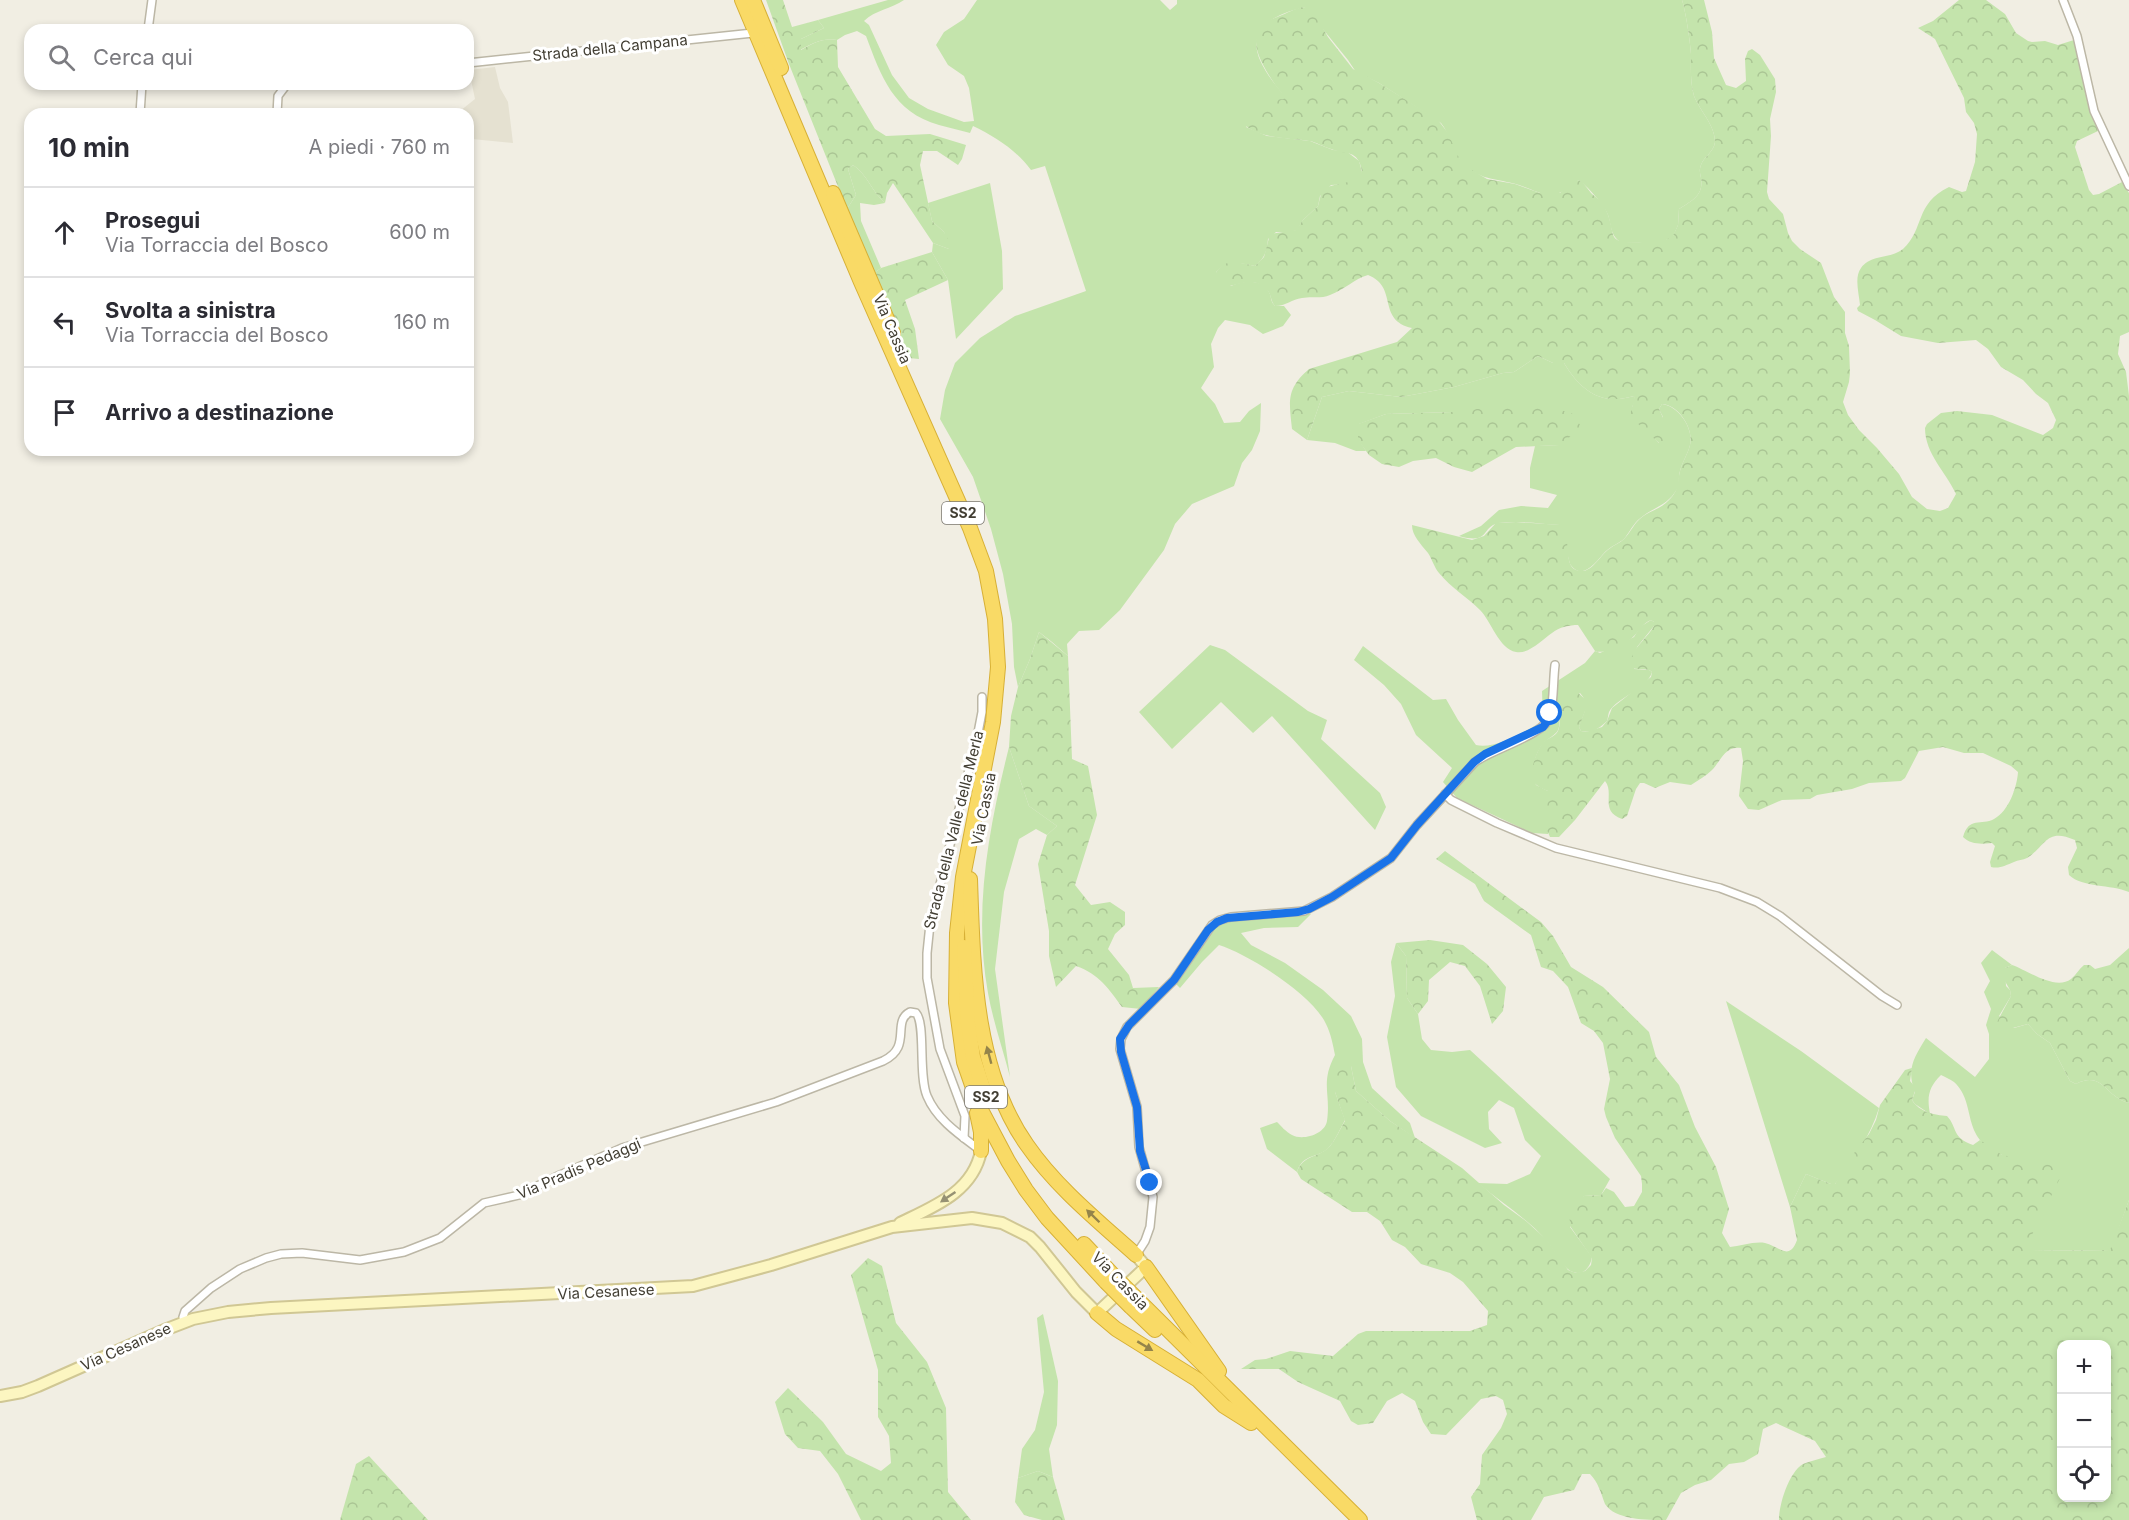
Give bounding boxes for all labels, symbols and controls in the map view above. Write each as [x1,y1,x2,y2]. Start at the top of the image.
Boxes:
search box [24,24,474,90]
street label: Strada della Campana [531,30,688,65]
icon: search [45,41,78,74]
text: Cerca qui [93,44,193,70]
text: 10 min [48,132,130,163]
text: A piedi · 760 m [309,135,450,159]
text: Prosegui [105,207,200,233]
icon: ahead [48,216,81,249]
text: 600 m [389,220,450,244]
text: Via Torraccia del Bosco [105,233,328,257]
street label: Via Cassia [869,291,916,367]
text: Svolta a sinistra [105,297,276,323]
icon: left [48,306,81,339]
text: 160 m [394,310,450,334]
text: Via Torraccia del Bosco [105,323,328,347]
icon: arrive [48,396,81,429]
text: Arrivo a destinazione [105,399,334,425]
road number: SS2 [942,502,984,524]
route start [1536,699,1562,725]
street label: Strada della Valle della Merla [920,728,987,931]
street label: Via Cassia [967,771,1000,847]
one-way arrow [984,1046,993,1064]
road number: SS2 [965,1086,1007,1108]
street label: Via Pradis Pedaggi [514,1134,644,1203]
route end [1136,1169,1162,1195]
one-way arrow [941,1191,957,1203]
one-way arrow [1086,1209,1100,1223]
street label: Via Cassia [1088,1247,1153,1314]
street label: Via Cesanese [557,1279,655,1304]
street label: Via Cesanese [78,1318,174,1375]
map controls [2057,1340,2111,1502]
button: + [2057,1340,2111,1394]
one-way arrow [1137,1341,1153,1352]
button: − [2057,1394,2111,1448]
button: locate [2057,1448,2111,1502]

